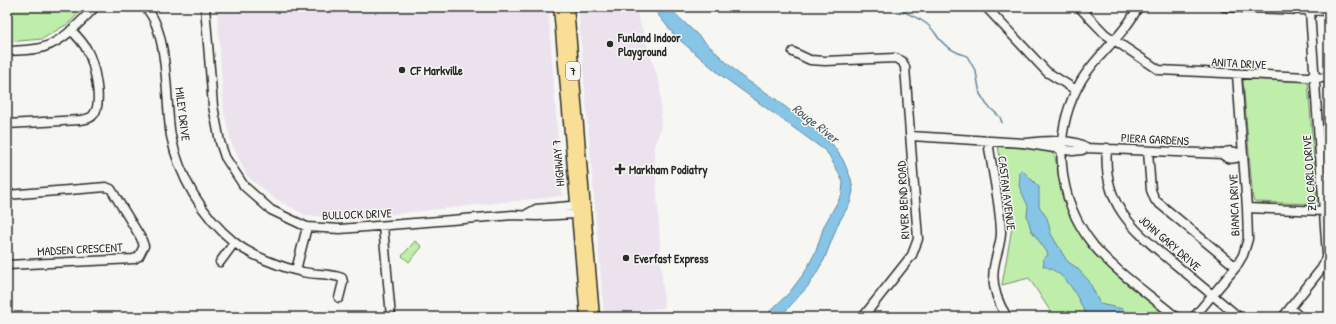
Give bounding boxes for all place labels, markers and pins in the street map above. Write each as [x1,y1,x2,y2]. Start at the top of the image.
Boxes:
place label: Funland Indoor Playground [617,29,681,61]
marker: Funland Indoor Playground [605,39,615,49]
place label: CF Markville [410,62,463,79]
marker: CF Markville [397,65,407,75]
place label: Markham Podiatry [629,161,708,179]
marker: Markham Podiatry [614,163,626,175]
place label: Everfast Express [634,250,709,268]
marker: Everfast Express [621,253,631,263]

